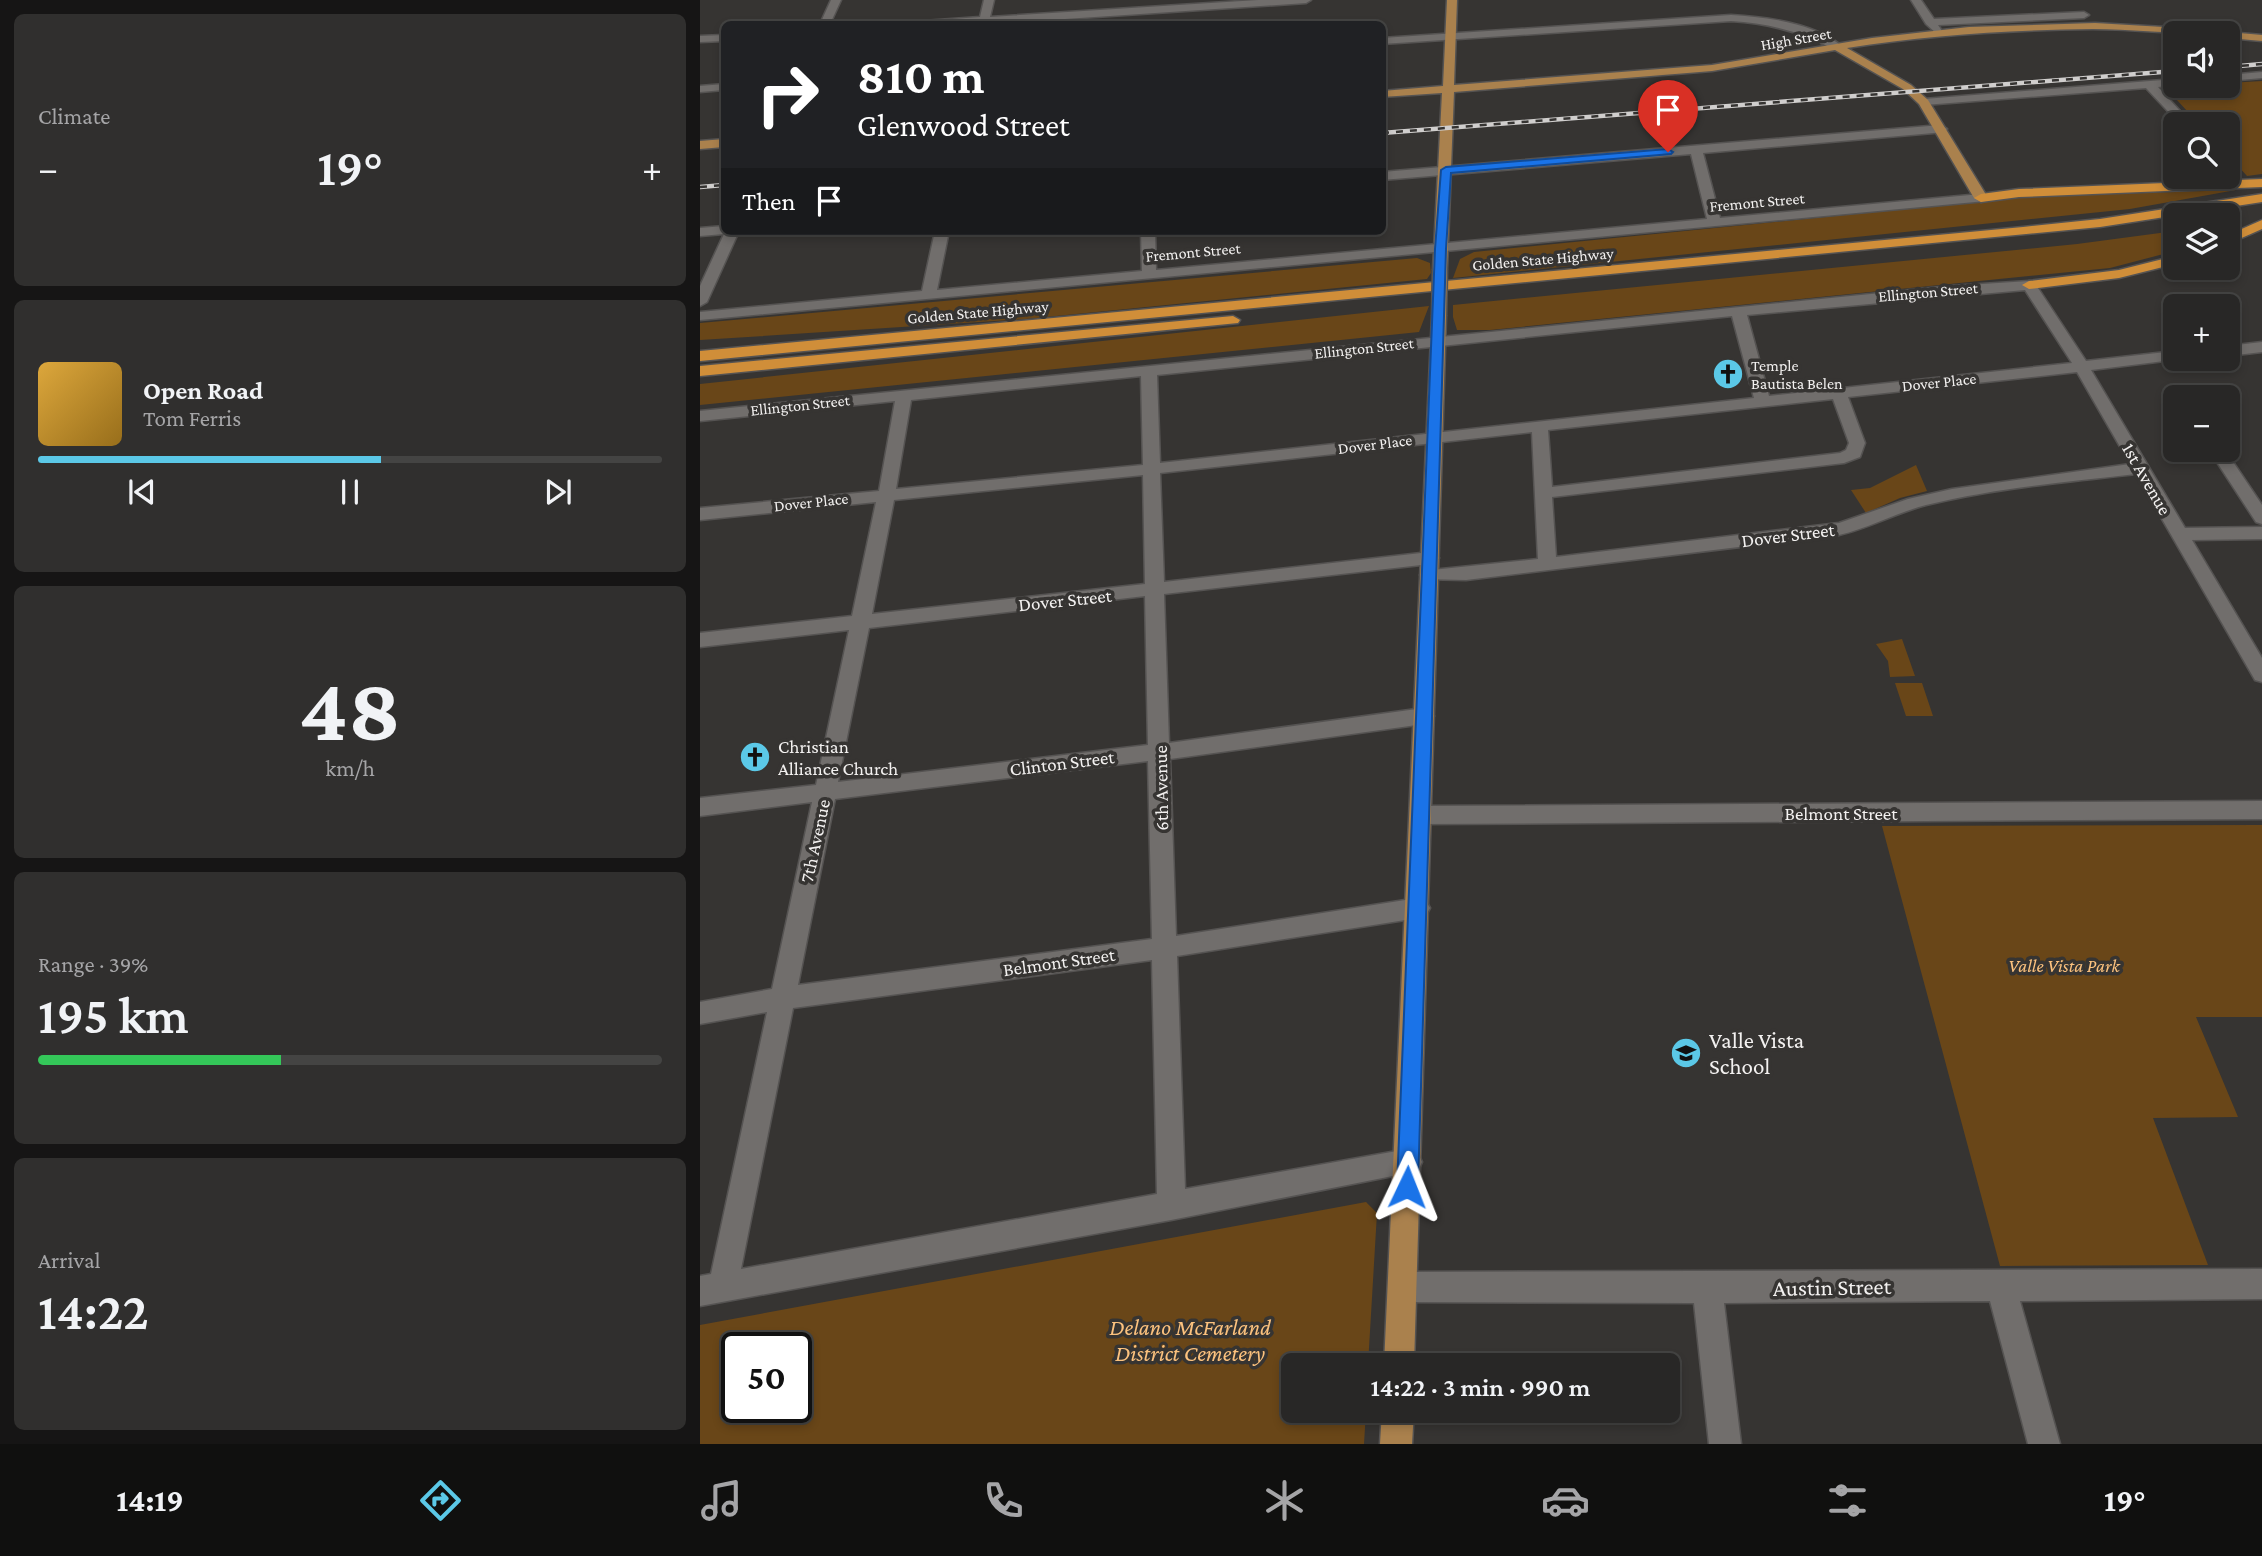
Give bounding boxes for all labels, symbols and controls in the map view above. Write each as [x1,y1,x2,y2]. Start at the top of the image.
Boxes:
map controls [2163,21,2240,462]
button: sound [2163,21,2240,98]
street label: High Street [1759,24,1834,55]
icon: right [742,49,833,140]
text: 810 m [857,49,985,104]
pin [1638,80,1698,152]
icon: arrive [1649,91,1687,129]
text: Climate [38,103,110,129]
text: Glenwood Street [857,107,1070,143]
button: search [2163,112,2240,189]
text: 19° [317,138,383,196]
text: − [38,147,58,189]
text: + [642,147,662,189]
icon: arrive [810,182,848,220]
text: Then [742,187,796,216]
street label: Fremont Street [1709,189,1806,215]
button: layers [2163,203,2240,280]
street label: Fremont Street [1145,239,1242,265]
street label: Golden State Highway [1472,244,1615,275]
street label: Ellington Street [1878,279,1979,306]
button: + [2163,294,2240,371]
street label: Golden State Highway [907,297,1050,328]
street label: Ellington Street [1313,334,1415,363]
church icon: Temple Bautista Belen [1711,357,1745,391]
place label: Temple Bautista Belen [1751,357,1843,392]
street label: Dover Place [1901,370,1977,394]
text: Open Road [143,376,263,405]
button: − [2163,385,2240,462]
street label: Ellington Street [749,391,851,420]
text: Tom Ferris [143,405,241,431]
street label: Dover Place [1337,431,1413,457]
street label: 1st Avenue [2118,439,2176,519]
icon: previous [123,473,161,511]
icon: pause [331,473,369,511]
icon: next [539,473,577,511]
street label: Dover Place [773,490,849,514]
street label: Dover Street [1740,519,1837,551]
street label: Dover Street [1017,585,1113,615]
text: 48 [299,658,401,760]
place label: Christian Alliance Church [778,736,898,779]
church icon: Christian Alliance Church [738,740,772,774]
street label: 6th Avenue [1150,745,1172,831]
street label: Clinton Street [1008,746,1116,780]
text: km/h [325,755,375,781]
street label: 7th Avenue [796,797,834,885]
street label: Belmont Street [1785,803,1898,824]
street label: Belmont Street [1002,944,1117,980]
text: Range · 39% [38,951,148,977]
park label: Valle Vista Park [2008,955,2120,976]
text: 195 km [38,986,189,1044]
place label: Valle Vista School [1709,1027,1805,1079]
school or university icon: Valle Vista School [1669,1036,1703,1070]
position arrow [1370,1150,1444,1224]
text: Arrival [38,1247,101,1273]
street label: Austin Street [1773,1273,1892,1301]
text: 14:22 [38,1282,149,1340]
park label: Delano McFarland District Cemetery [1109,1314,1272,1366]
speed limit sign: 50 [721,1332,812,1423]
text: 14:22 · 3 min · 990 m [1371,1373,1590,1402]
icon: directions [416,1476,465,1525]
icon: music [697,1476,746,1525]
icon: phone [979,1476,1028,1525]
icon: climate [1260,1476,1309,1525]
icon: car [1541,1476,1590,1525]
icon: filters [1823,1476,1872,1525]
text: 14:19 [116,1482,184,1518]
text: 19° [2104,1482,2146,1518]

